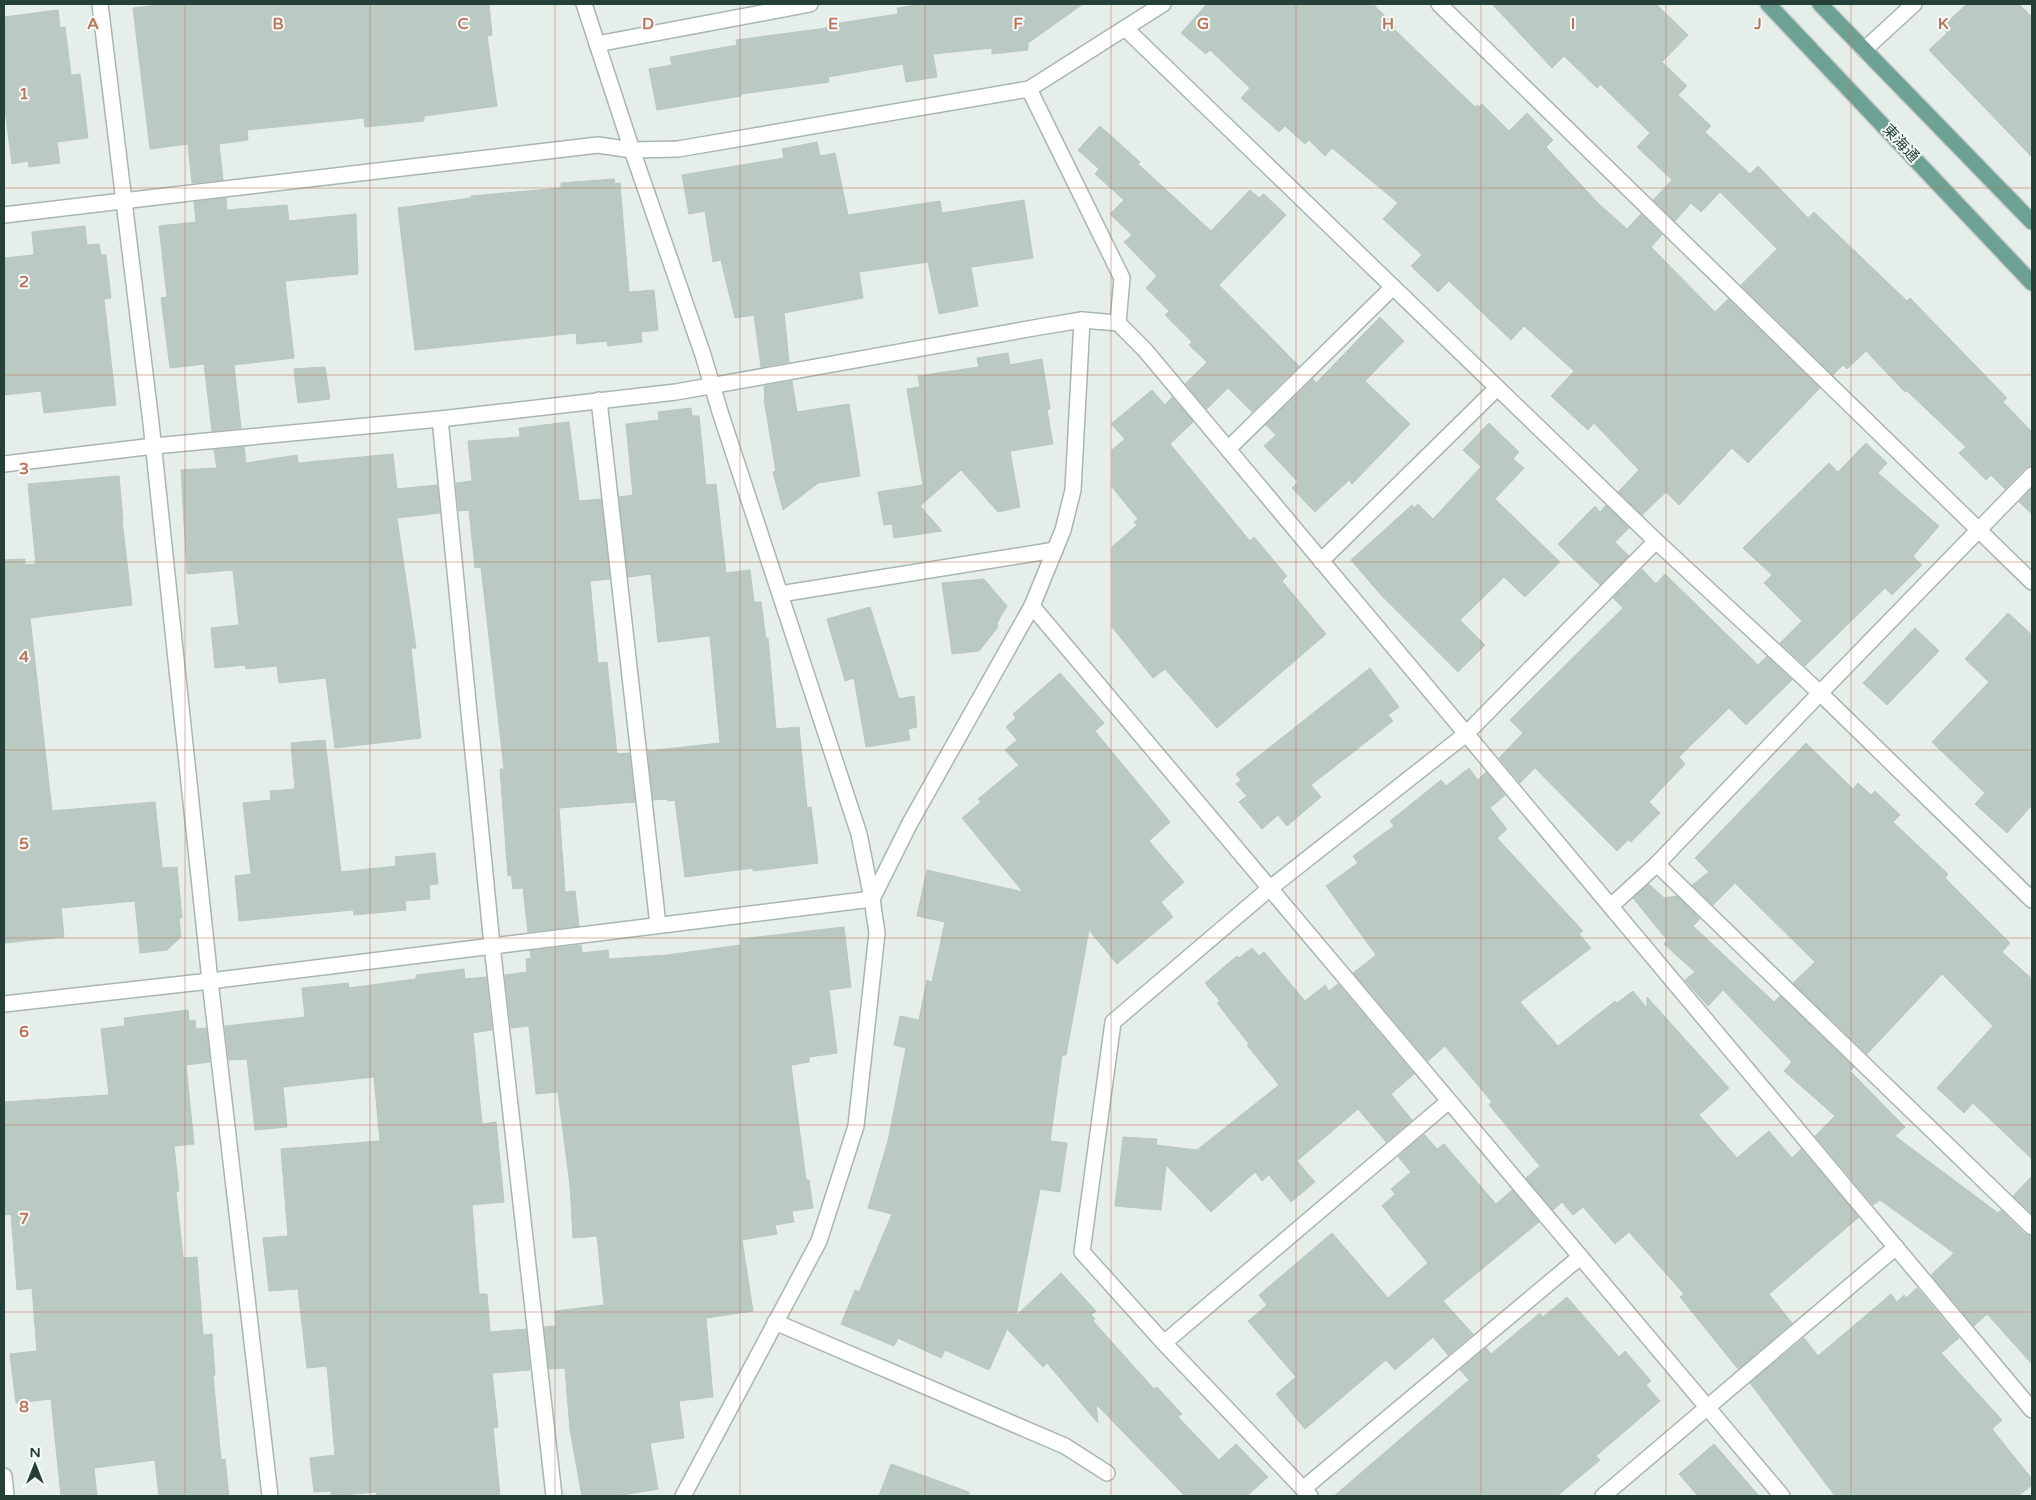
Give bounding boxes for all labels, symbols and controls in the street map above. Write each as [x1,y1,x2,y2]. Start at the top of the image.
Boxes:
text: A [87,14,99,34]
text: B [272,14,284,34]
text: C [457,14,469,34]
text: D [642,14,654,34]
text: E [828,14,838,34]
text: F [1013,14,1023,34]
text: G [1197,14,1209,34]
text: H [1382,14,1394,34]
text: I [1571,14,1575,34]
text: J [1753,14,1762,34]
text: K [1938,14,1949,34]
text: 1 [19,84,29,104]
street label: 東海通 [1879,120,1923,166]
text: 2 [19,272,29,292]
text: 3 [19,459,29,479]
text: 4 [19,647,29,667]
text: 5 [19,834,29,854]
text: 6 [19,1022,29,1042]
text: 7 [19,1209,29,1229]
text: 8 [19,1397,29,1417]
north arrow [10,1440,60,1490]
text: N [29,1444,41,1461]

